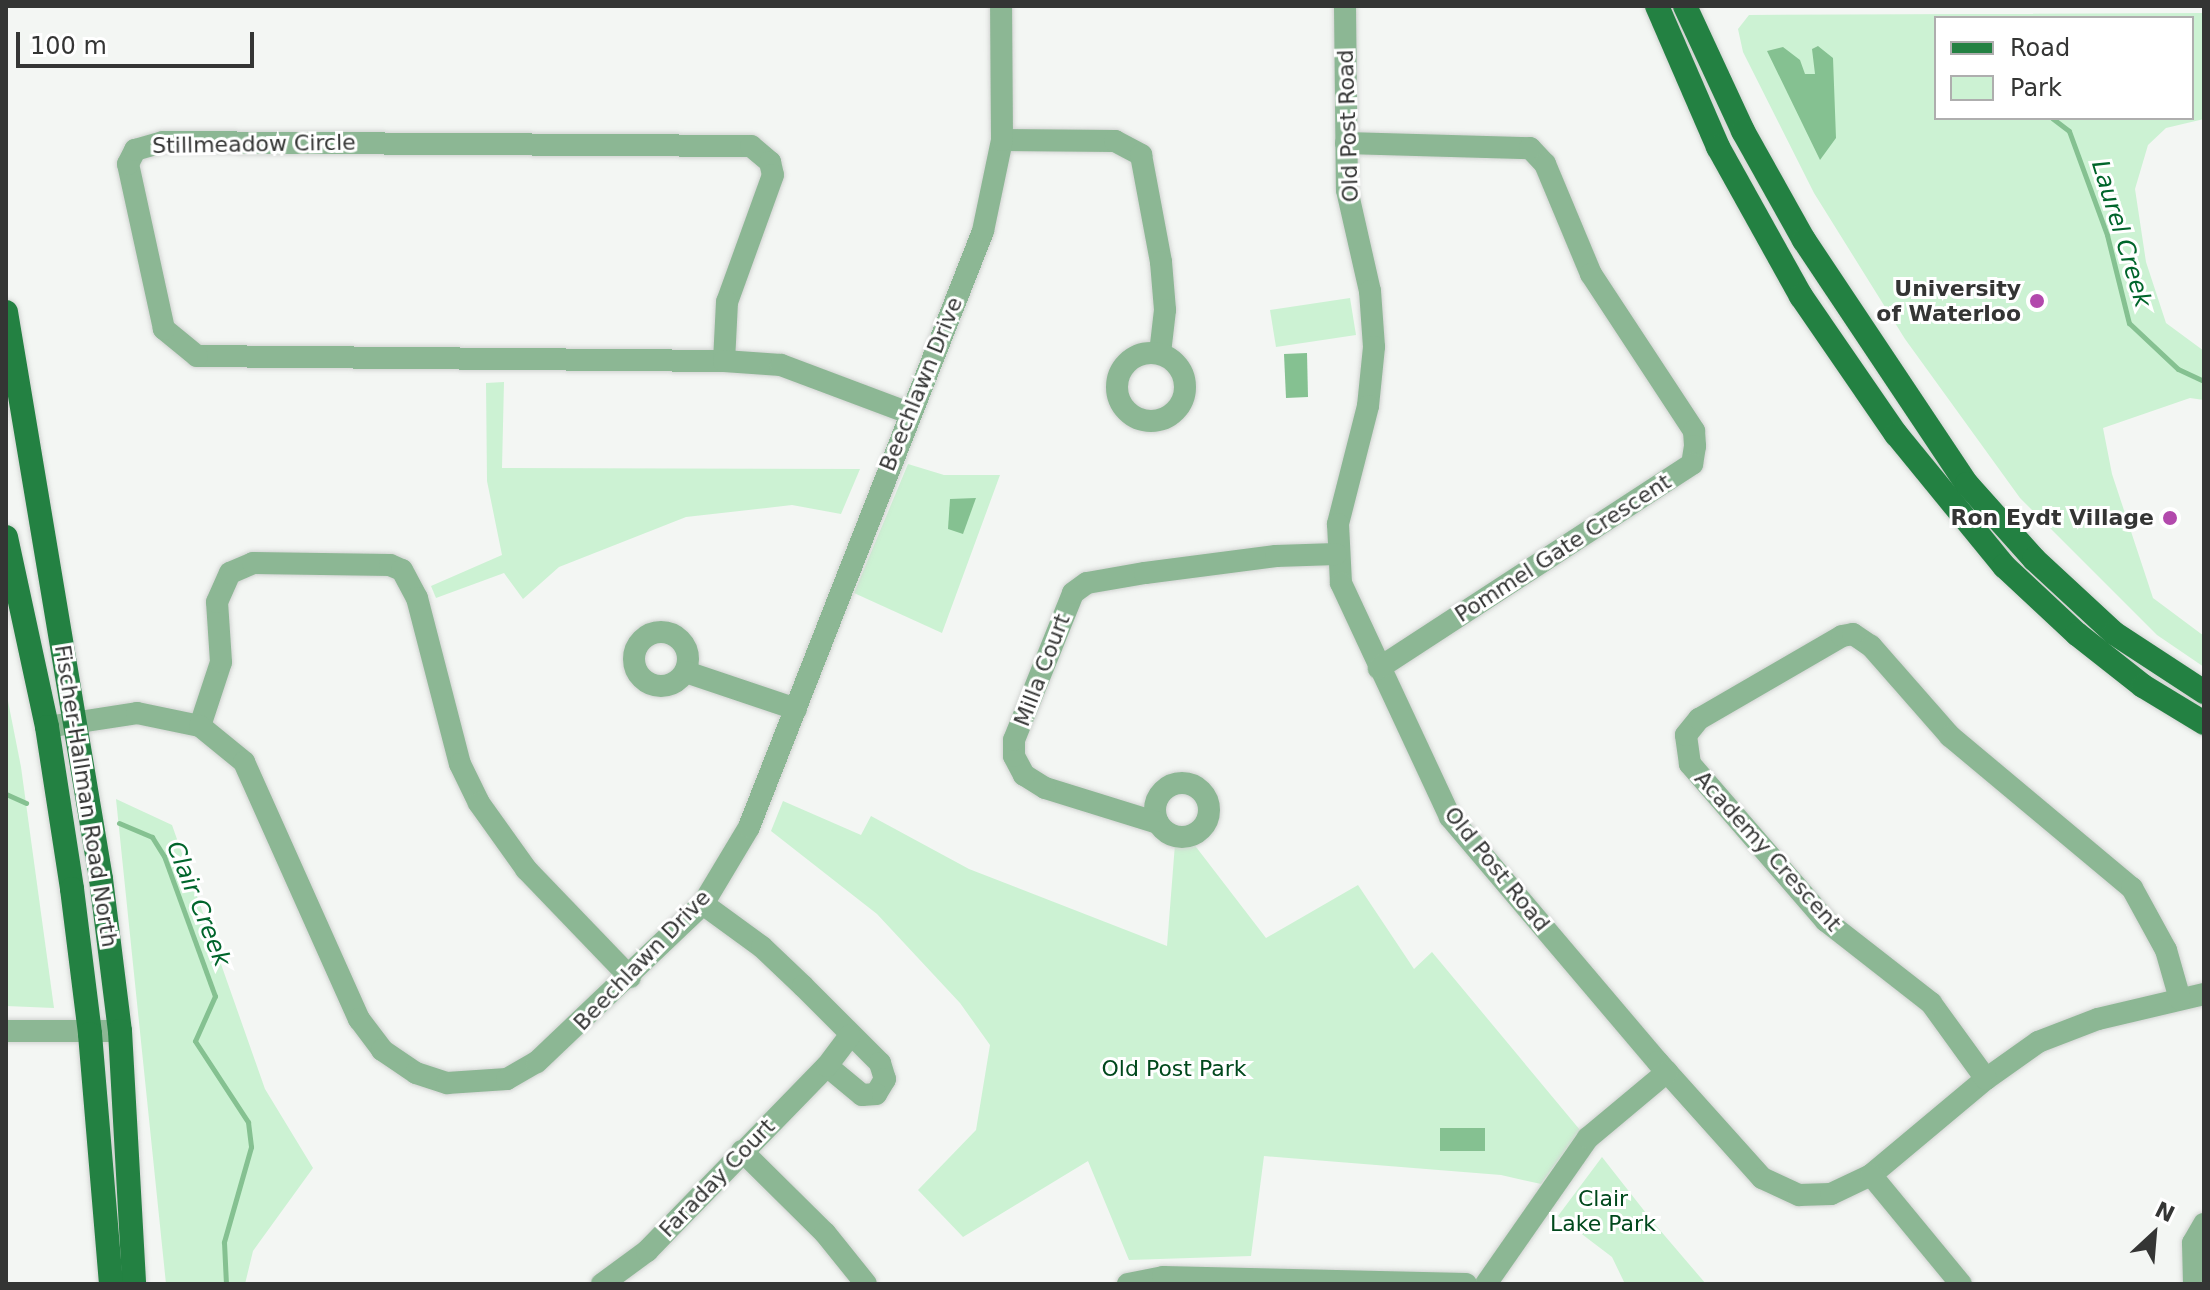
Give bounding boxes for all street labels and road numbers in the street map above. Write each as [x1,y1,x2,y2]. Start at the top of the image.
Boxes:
street label: Old Post Road [1332,49,1364,203]
street label: Stillmeadow Circle [152,129,356,159]
street label: Beechlawn Drive [874,293,968,475]
street label: Pommel Gate Crescent [1450,468,1676,628]
street label: Milla Court [1008,610,1076,730]
street label: Fischer-Hallman Road North [49,643,123,949]
street label: Academy Crescent [1689,766,1847,936]
street label: Old Post Road [1439,801,1555,937]
street label: Beechlawn Drive [568,884,716,1036]
street label: Faraday Court [654,1113,780,1243]

